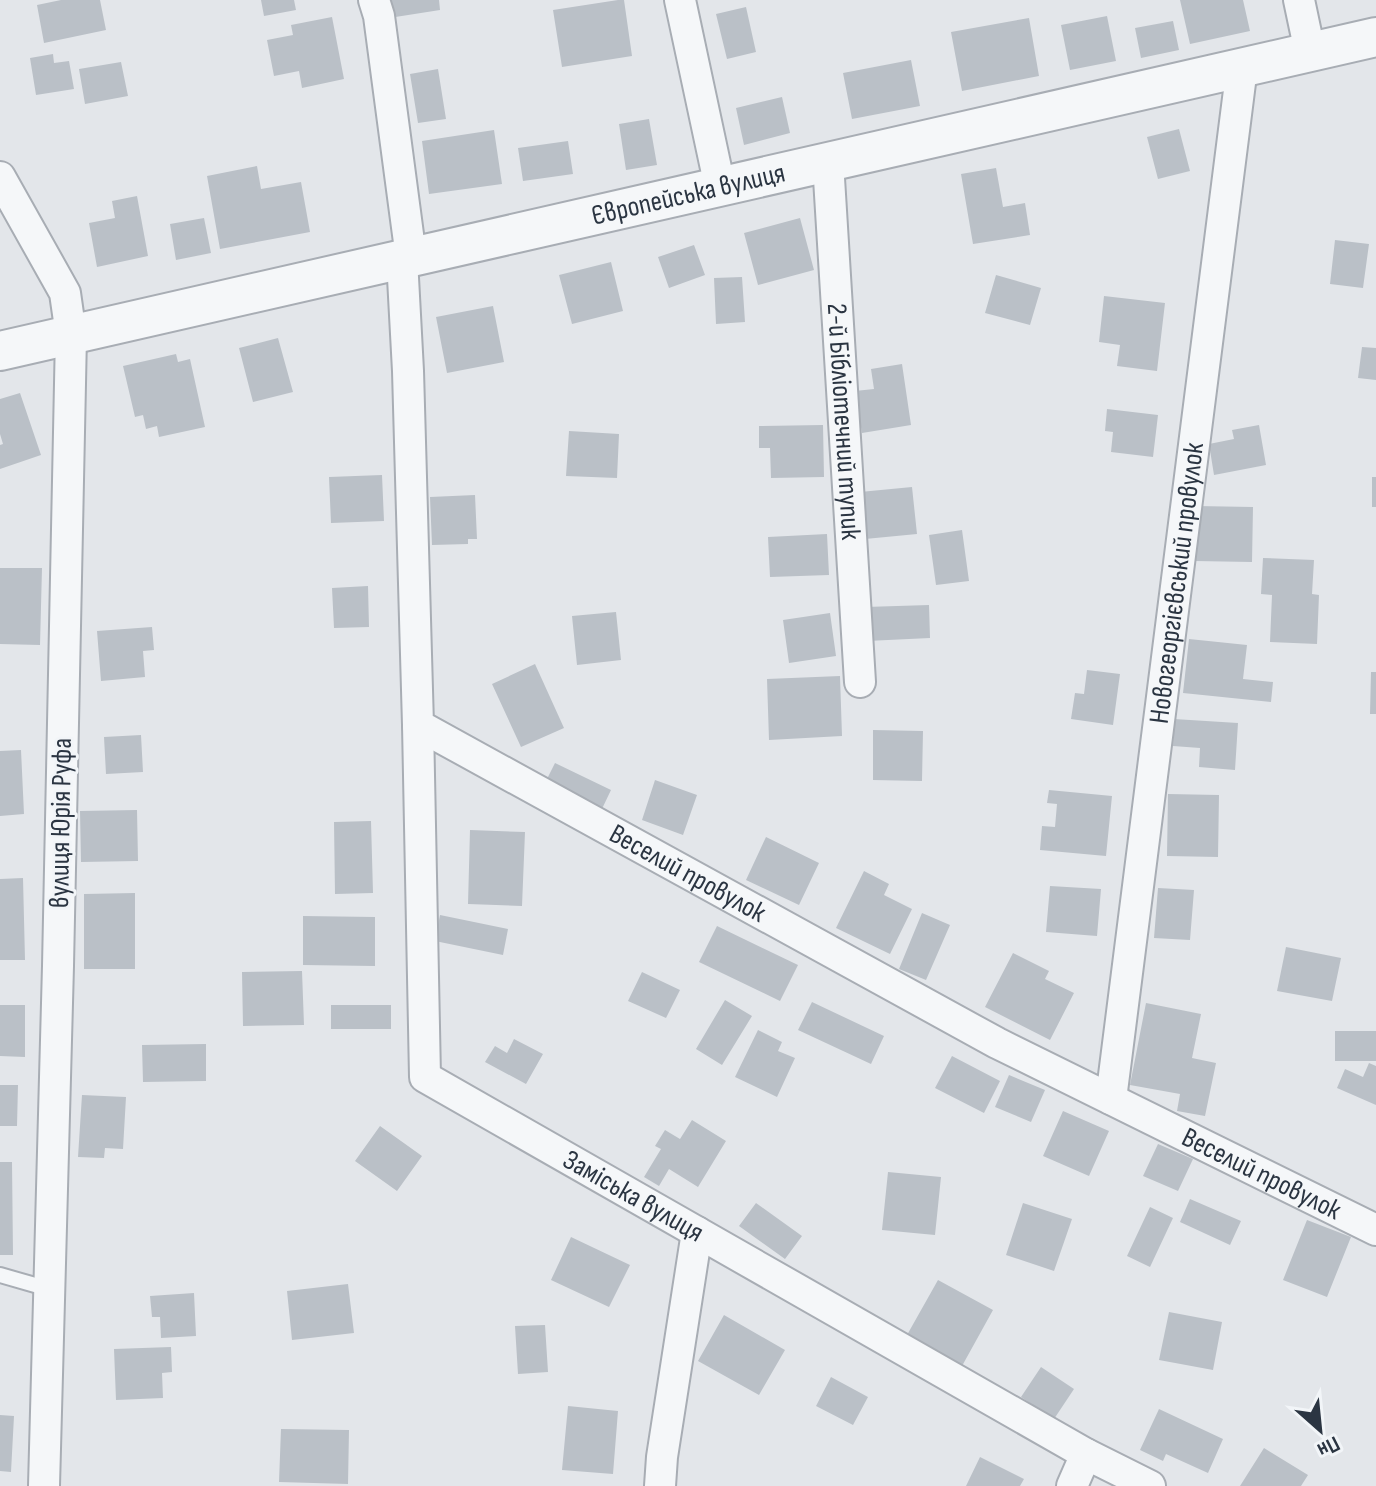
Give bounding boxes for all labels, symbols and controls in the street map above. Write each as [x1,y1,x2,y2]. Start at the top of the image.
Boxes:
street label: Європейська вулиця [588,156,788,232]
street label: 2-й Бібліотечний тупик [820,302,868,541]
street label: Новогеоргієвський провулок [1142,440,1211,725]
street label: вулиця Юрія Руфа [43,738,79,908]
street label: Веселий провулок [604,817,772,929]
street label: Веселий провулок [1177,1120,1347,1227]
street label: Заміська вулиця [557,1143,710,1249]
north arrow [1280,1390,1360,1470]
text: Пн [1313,1430,1344,1463]

